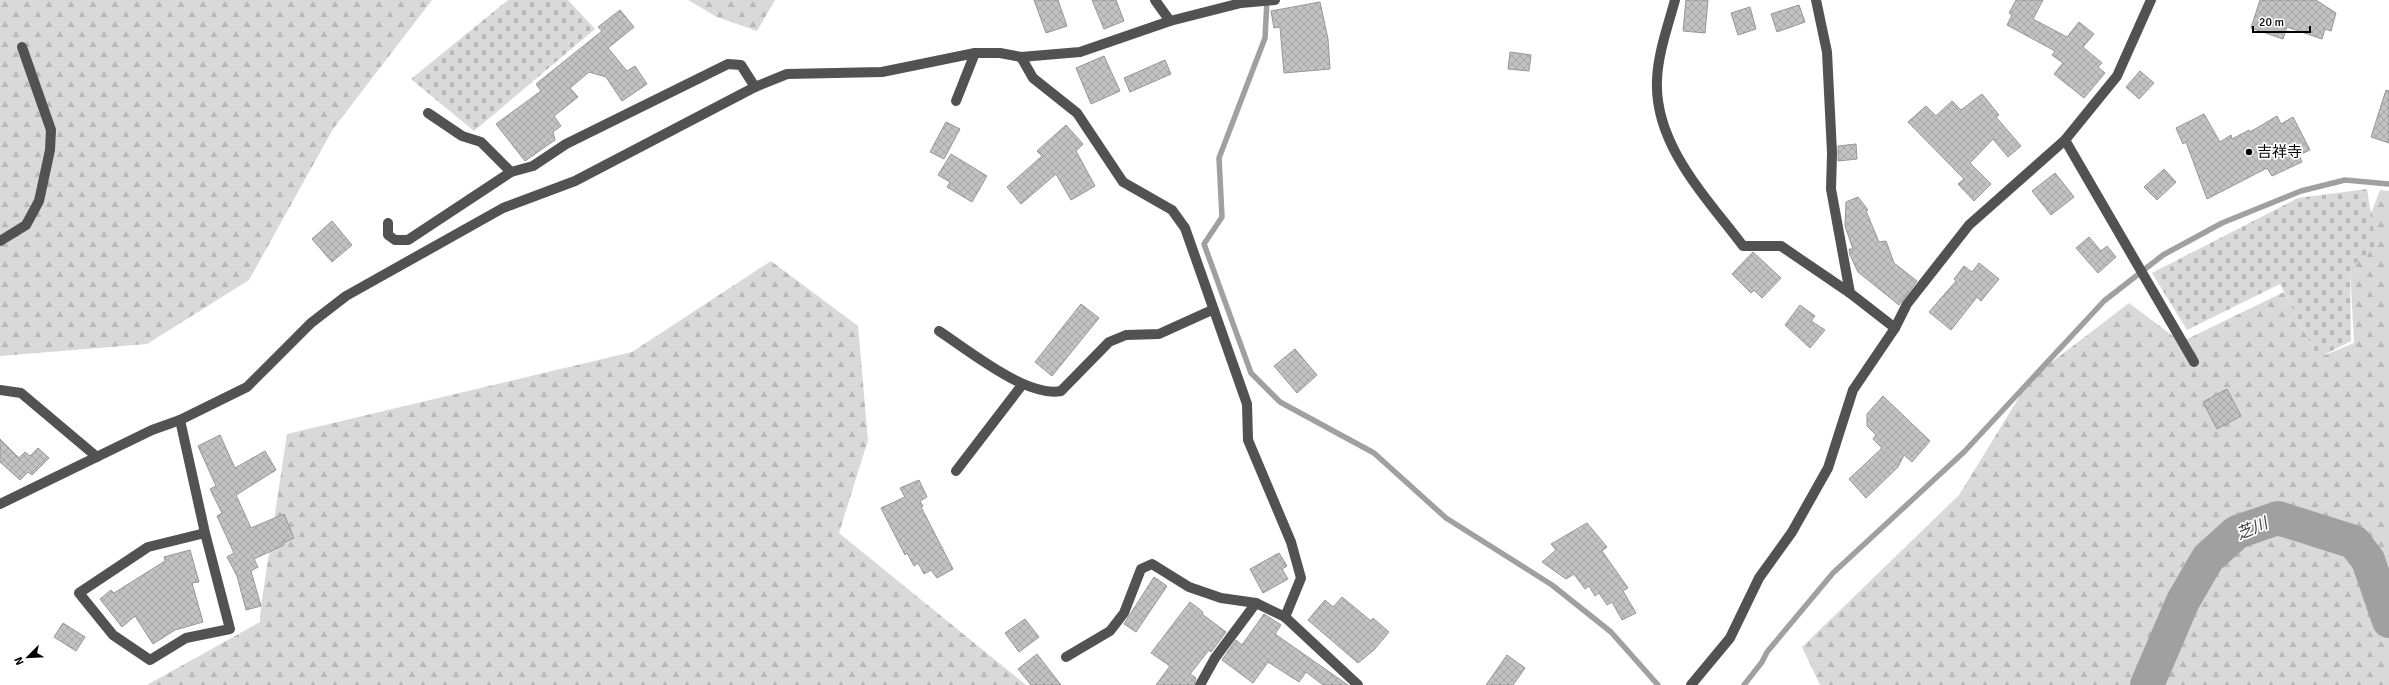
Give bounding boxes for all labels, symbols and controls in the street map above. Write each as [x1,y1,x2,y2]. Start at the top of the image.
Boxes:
scale bar [2253,8,2310,34]
text: 20 m [2259,15,2284,30]
place label: 吉祥寺 [2257,143,2302,161]
marker: 吉祥寺 [2244,147,2254,157]
water label: 芝川 [2233,513,2272,544]
north arrow [8,637,48,677]
text: N [12,655,27,667]

